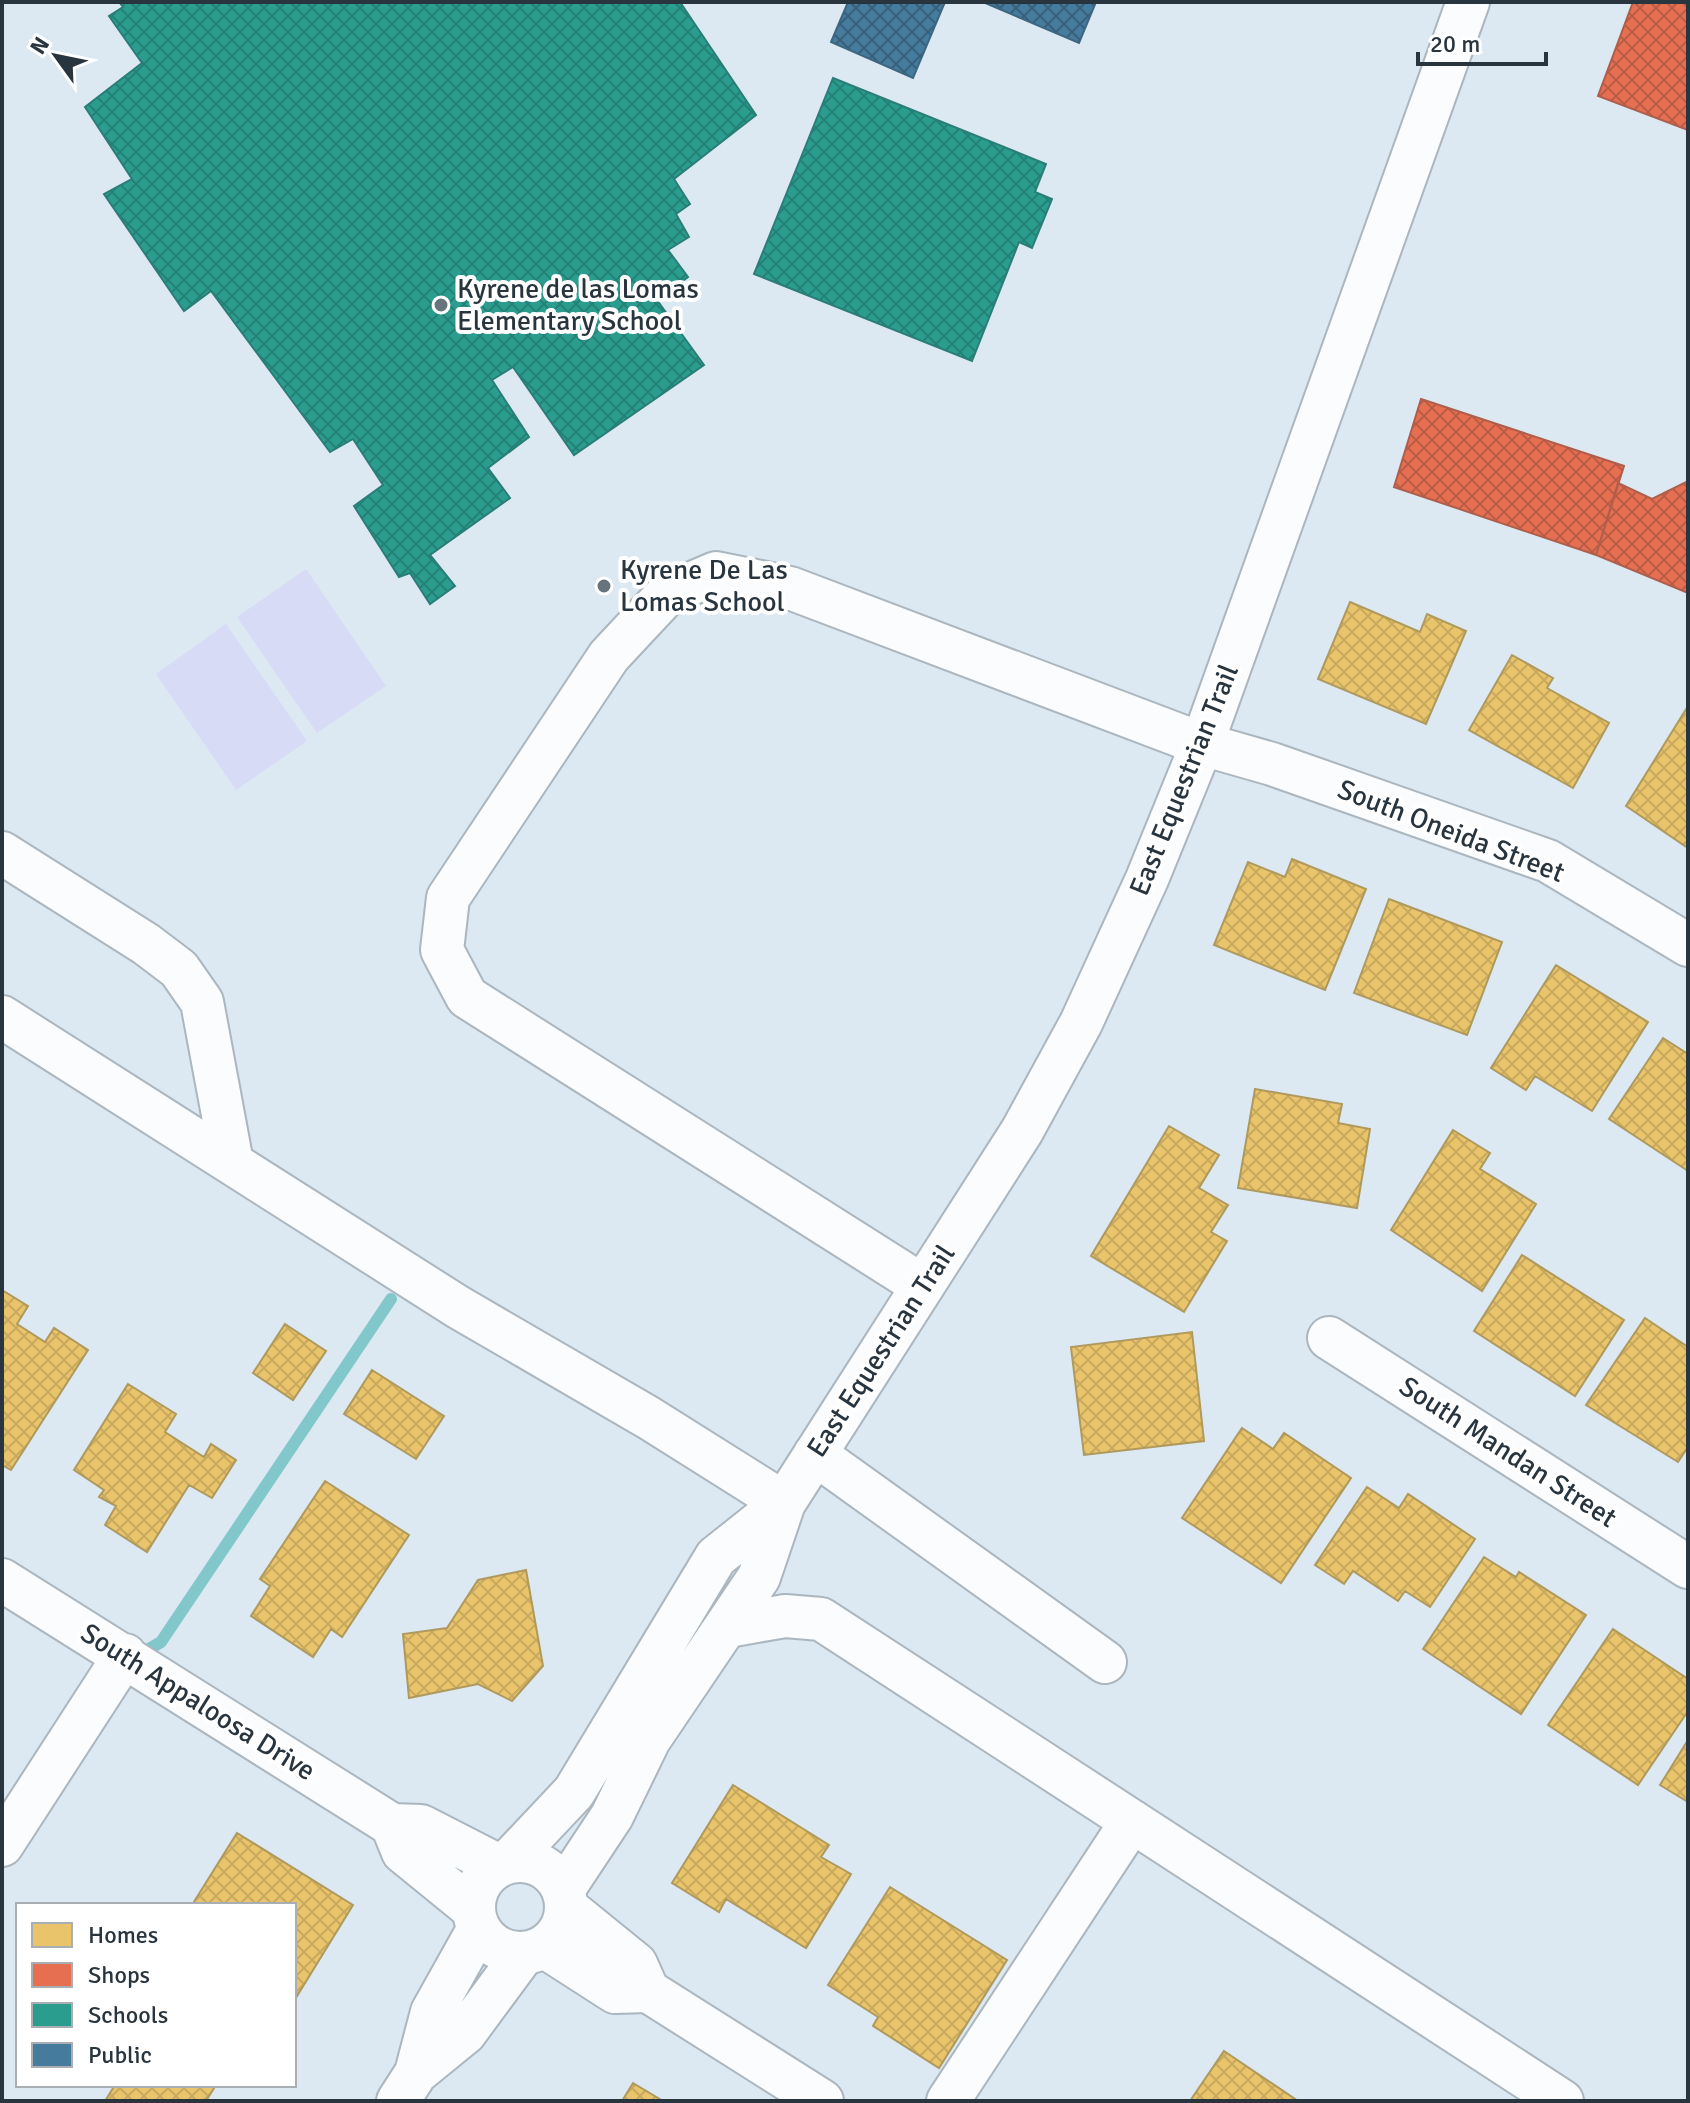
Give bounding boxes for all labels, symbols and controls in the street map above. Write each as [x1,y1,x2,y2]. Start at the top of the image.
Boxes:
north arrow [16,16,96,96]
scale bar [1418,16,1546,66]
text: 20 m [1430,29,1480,59]
text: N [24,32,55,59]
place label: Kyrene de las Lomas Elementary School [457,272,699,338]
marker: Kyrene de las Lomas Elementary School [432,296,450,314]
place label: Kyrene De Las Lomas School [620,553,788,619]
marker: Kyrene De Las Lomas School [595,577,613,595]
street label: East Equestrian Trail [1122,659,1246,901]
street label: South Oneida Street [1333,772,1569,890]
street label: East Equestrian Trail [800,1238,962,1464]
street label: South Mandan Street [1393,1369,1623,1535]
street label: South Appaloosa Drive [75,1616,321,1788]
legend [16,1903,296,2087]
text: Homes [88,1920,158,1950]
text: Shops [88,1960,150,1990]
text: Schools [88,2000,168,2030]
text: Public [88,2040,152,2070]

